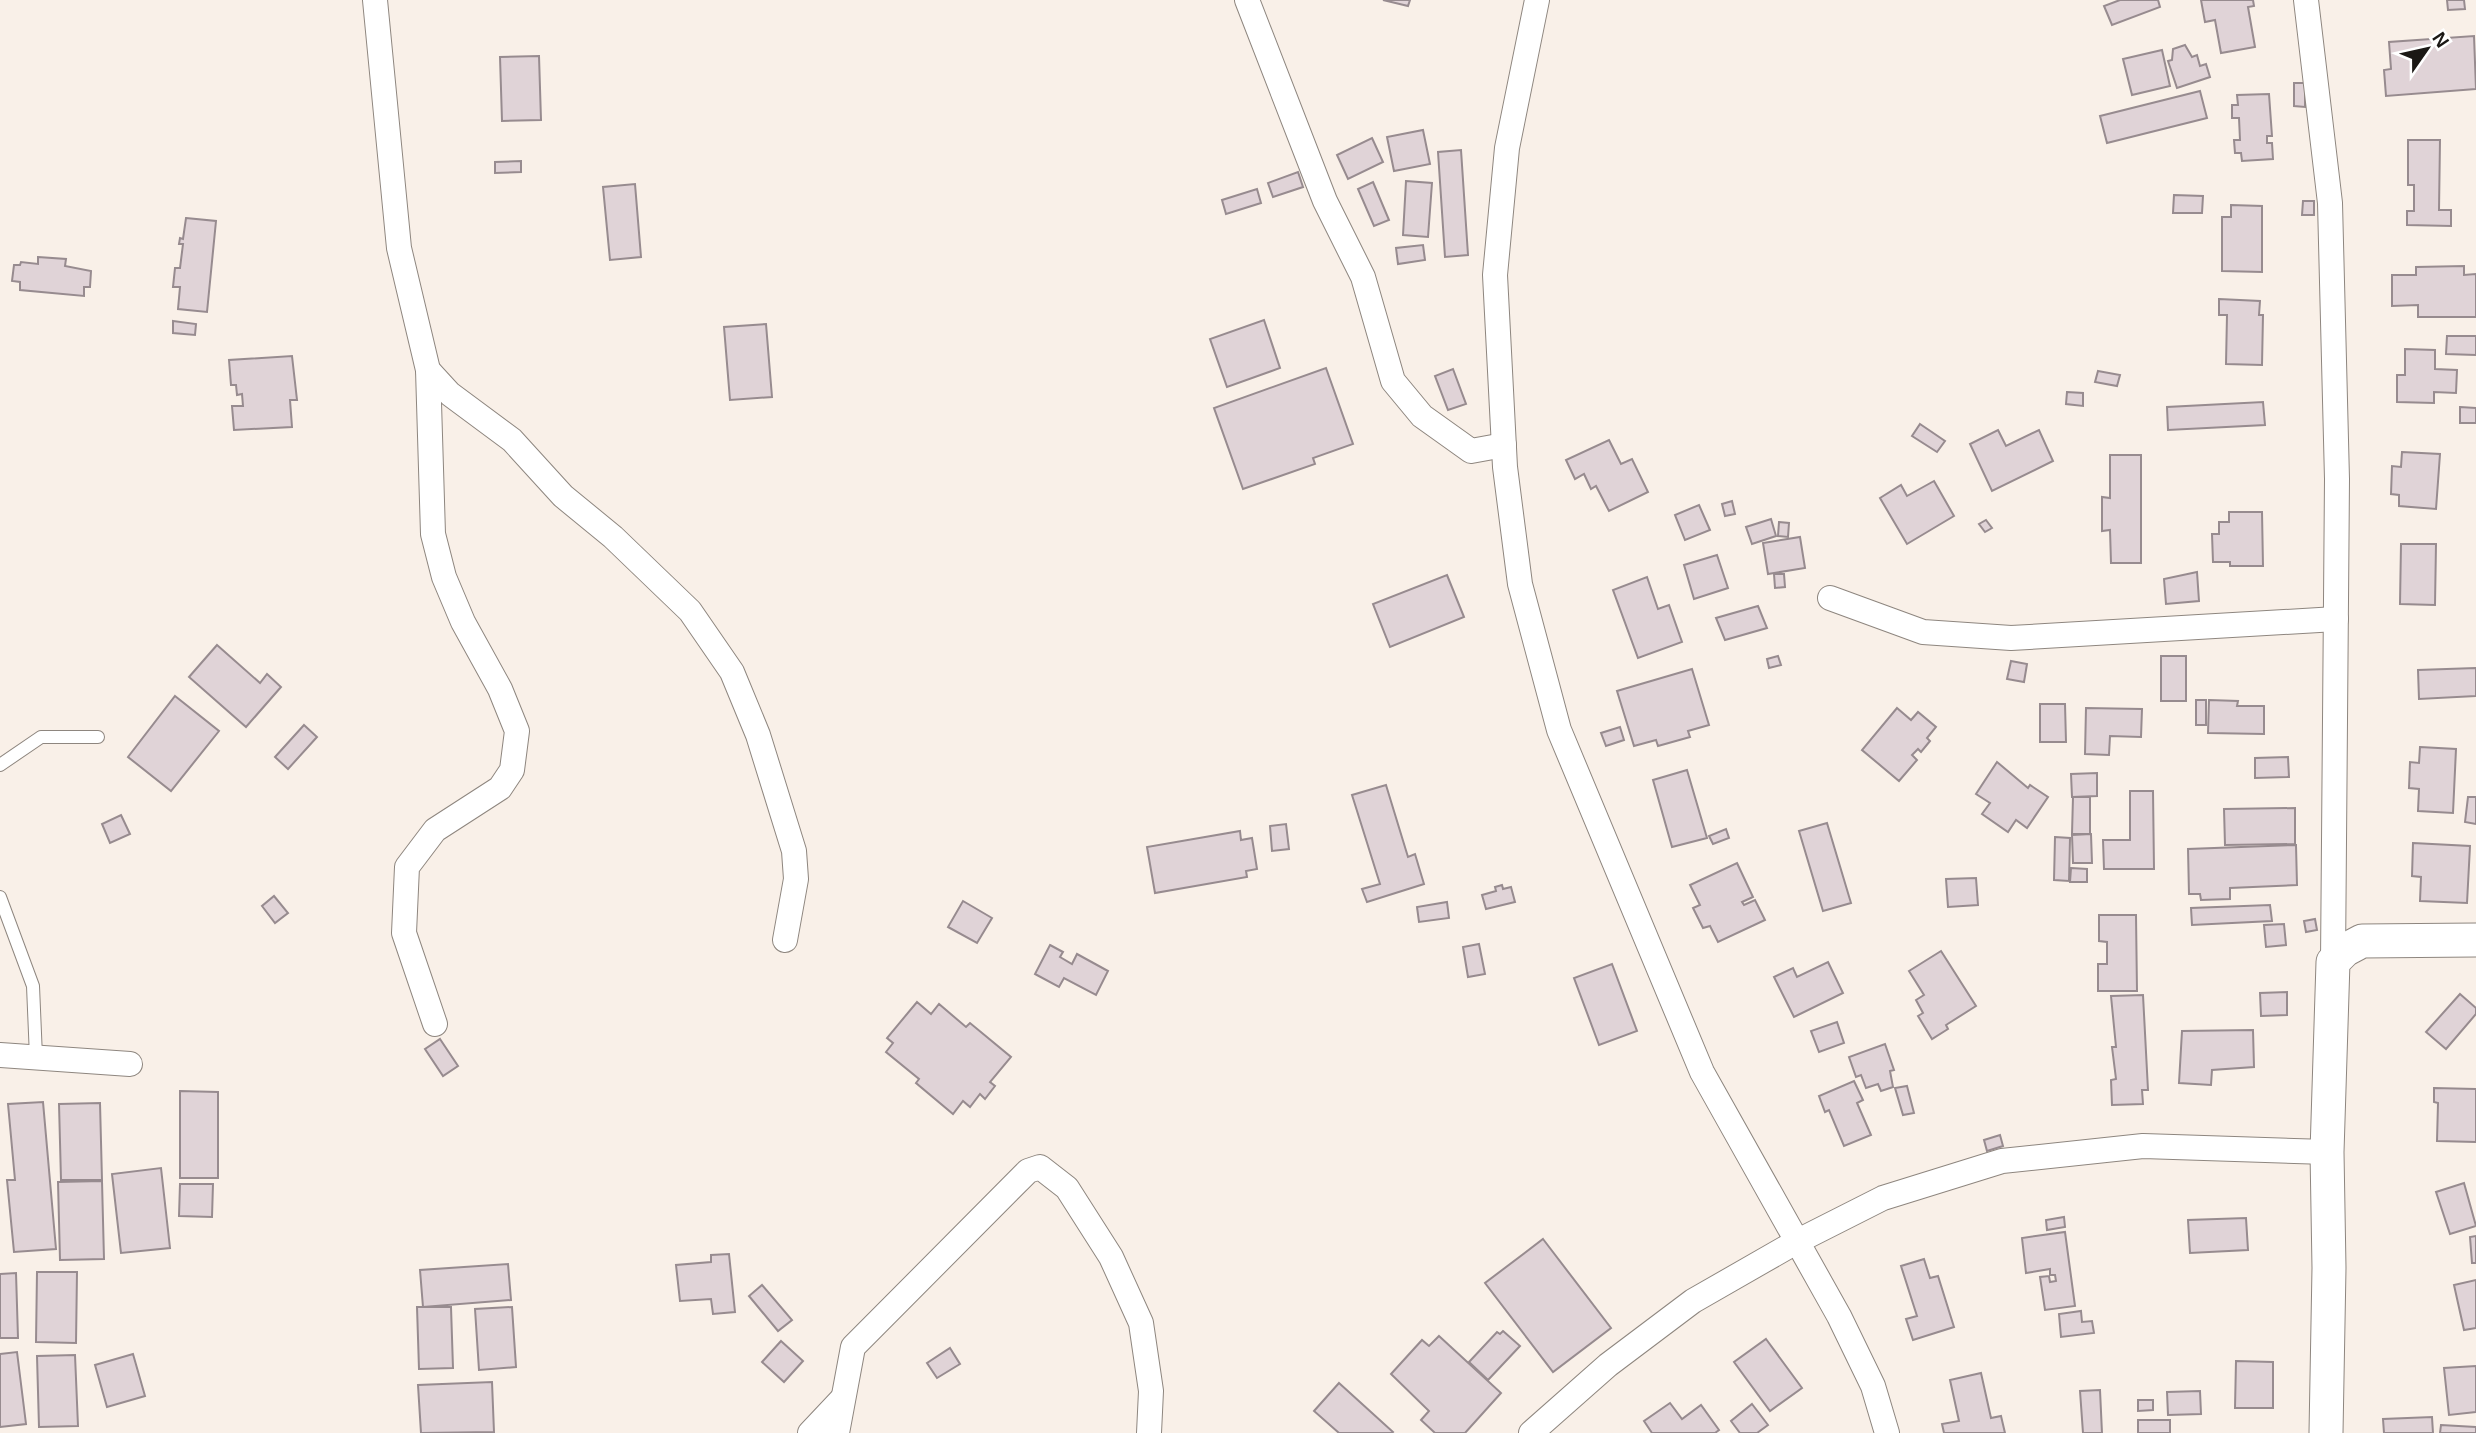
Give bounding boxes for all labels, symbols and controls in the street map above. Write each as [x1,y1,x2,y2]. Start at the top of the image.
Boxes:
north arrow [2392,14,2462,84]
text: N [2428,28,2453,51]

